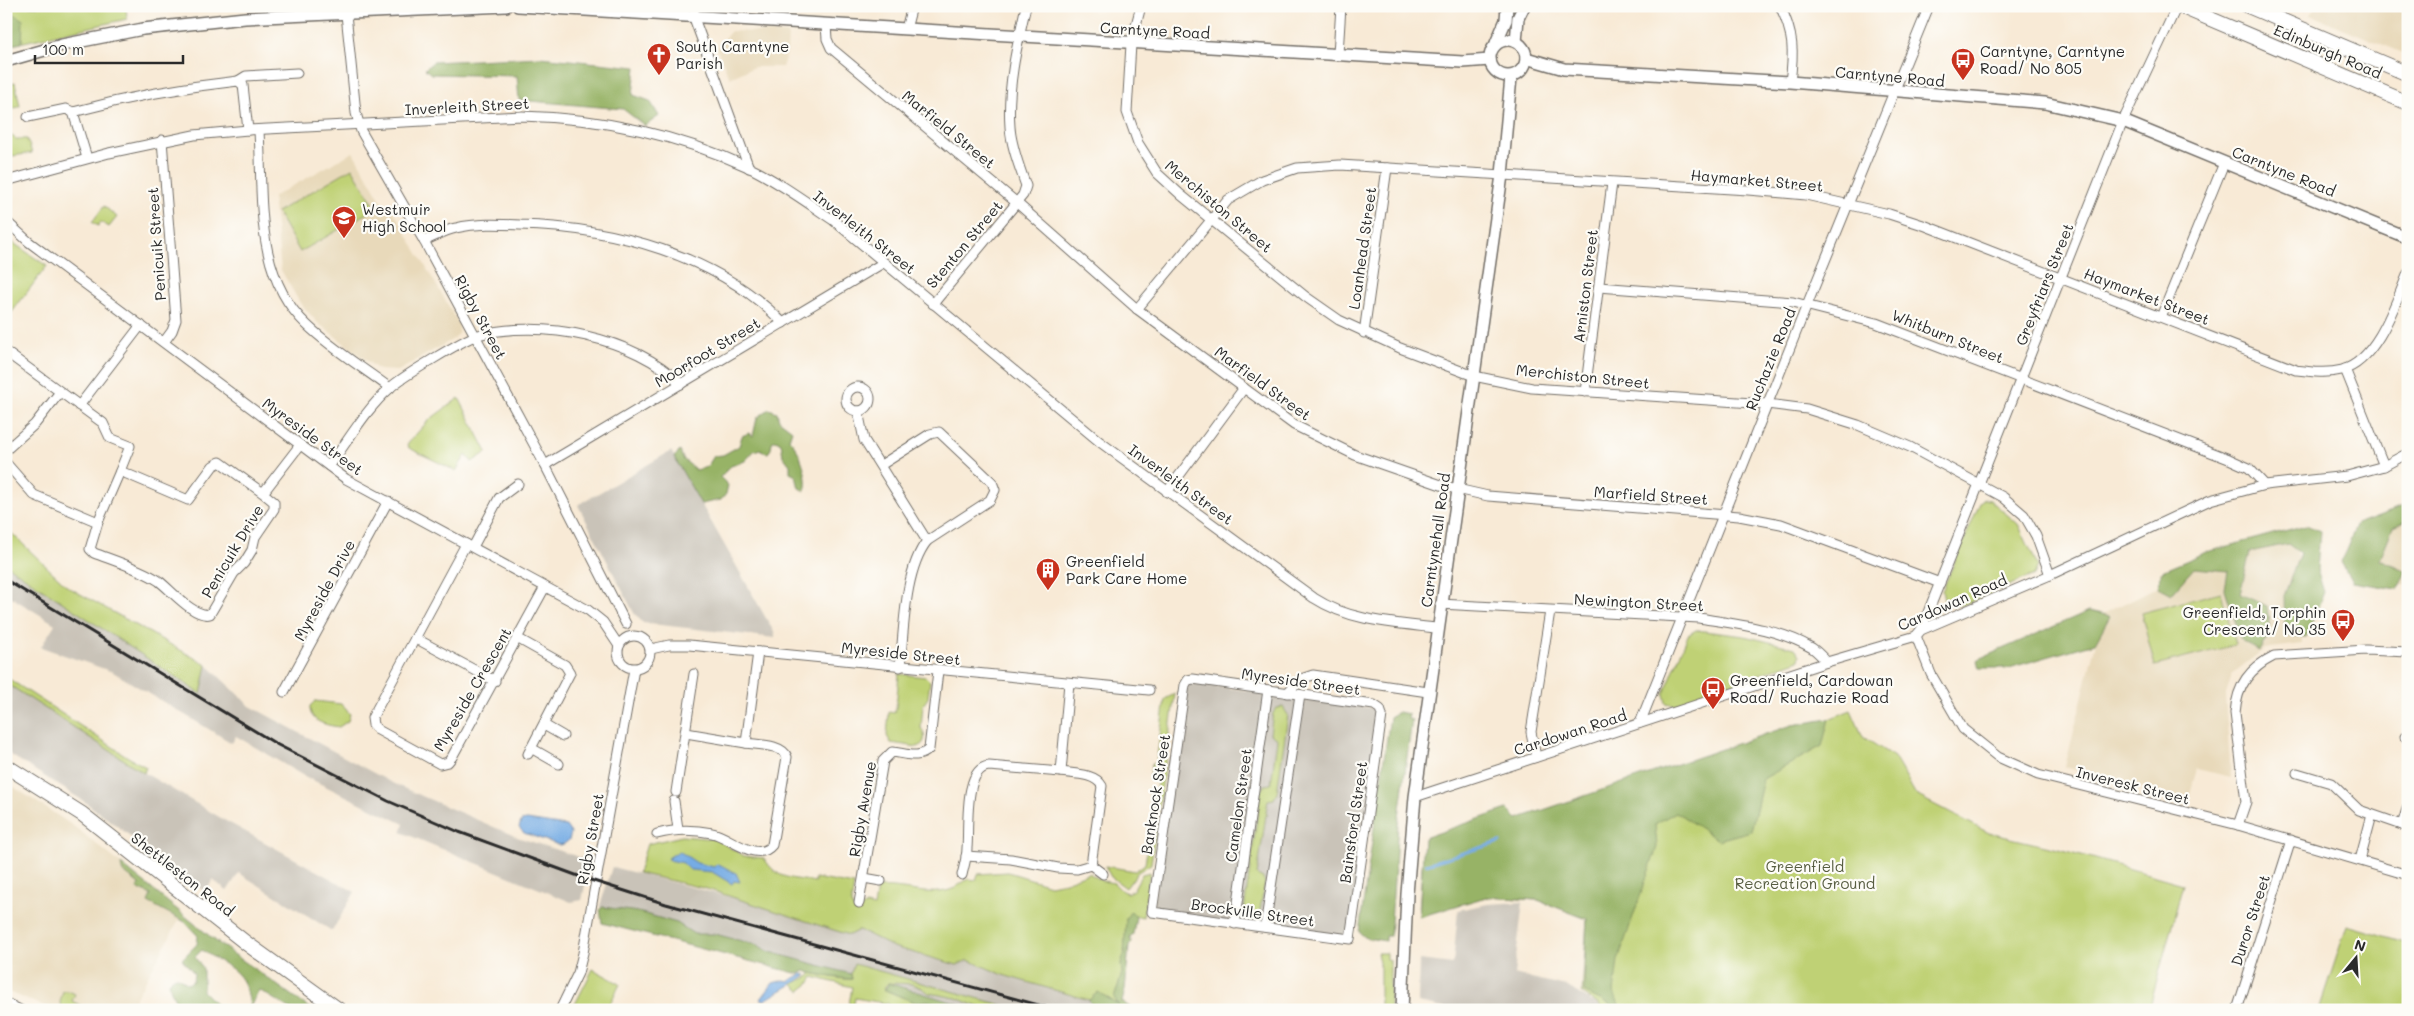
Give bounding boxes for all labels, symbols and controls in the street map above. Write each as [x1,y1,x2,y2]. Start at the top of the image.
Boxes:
street label: Carntyne Road [1100,17,1210,43]
street label: Edinburgh Road [2271,19,2385,83]
scale bar [35,32,182,64]
place label: South Carntyne Parish [676,36,789,73]
text: 100 m [42,39,84,59]
place label: Carntyne, Carntyne Road/ No 805 [1980,41,2125,78]
church icon: South Carntyne Parish [646,42,672,76]
bus stop icon: Carntyne, Carntyne Road/ No 805 [1950,47,1976,81]
street label: Carntyne Road [1834,61,1946,91]
street label: Marfield Street [898,85,1000,173]
street label: Inverleith Street [404,93,530,119]
street label: Carntyne Road [2229,141,2339,201]
street label: Merchiston Street [1161,155,1277,257]
street label: Haymarket Street [1690,164,1824,196]
street label: Loanhead Street [1343,185,1381,311]
street label: Inverleith Street [810,186,920,278]
street label: Penicuik Street [142,187,170,301]
street label: Stenton Street [921,196,1007,292]
place label: Westmuir High School [362,199,447,236]
school or university icon: Westmuir High School [331,205,357,239]
street label: Greyfriars Street [2010,220,2078,348]
street label: Arniston Street [1568,228,1602,344]
street label: Haymarket Street [2081,263,2213,329]
street label: Rigby Street [450,271,512,363]
street label: Whitburn Street [1889,304,2007,368]
street label: Ruchazie Road [1740,305,1800,413]
street label: Moorfoot Street [650,313,764,391]
street label: Marfield Street [1211,341,1315,425]
street label: Merchiston Street [1515,359,1651,393]
street label: Myreside Street [259,393,367,479]
street label: Inverleith Street [1125,439,1237,529]
street label: Carntynehall Road [1416,472,1454,608]
street label: Marfield Street [1593,481,1709,509]
street label: Penicuik Drive [196,501,268,601]
street label: Myreside Drive [289,536,359,644]
place label: Greenfield Park Care Home [1066,551,1187,588]
building icon: Greenfield Park Care Home [1035,557,1061,591]
street label: Cardowan Road [1894,569,2010,635]
street label: Newington Street [1574,589,1704,615]
place label: Greenfield, Torphin Crescent/ No 35 [2183,602,2326,639]
bus stop icon: Greenfield, Torphin Crescent/ No 35 [2330,608,2356,642]
street label: Myreside Crescent [428,623,516,755]
street label: Myreside Street [840,637,962,669]
street label: Myreside Street [1240,663,1362,699]
place label: Greenfield, Cardowan Road/ Ruchazie Road [1730,670,1893,707]
bus stop icon: Greenfield, Cardowan Road/ Ruchazie Road [1700,676,1726,710]
street label: Cardowan Road [1511,704,1629,760]
street label: Banknock Street [1136,732,1174,856]
street label: Camelon Street [1220,747,1256,863]
street label: Rigby Avenue [844,760,880,858]
street label: Bainsford Street [1335,760,1371,884]
street label: Inveresk Street [2074,761,2192,809]
street label: Rigby Street [572,792,608,886]
street label: Shettleston Road [127,827,239,921]
park label: Greenfield Recreation Ground [1735,856,1875,893]
street label: Duror Street [2226,872,2274,968]
street label: Brockville Street [1190,893,1316,931]
north arrow [2332,934,2382,984]
text: N [2352,934,2368,956]

